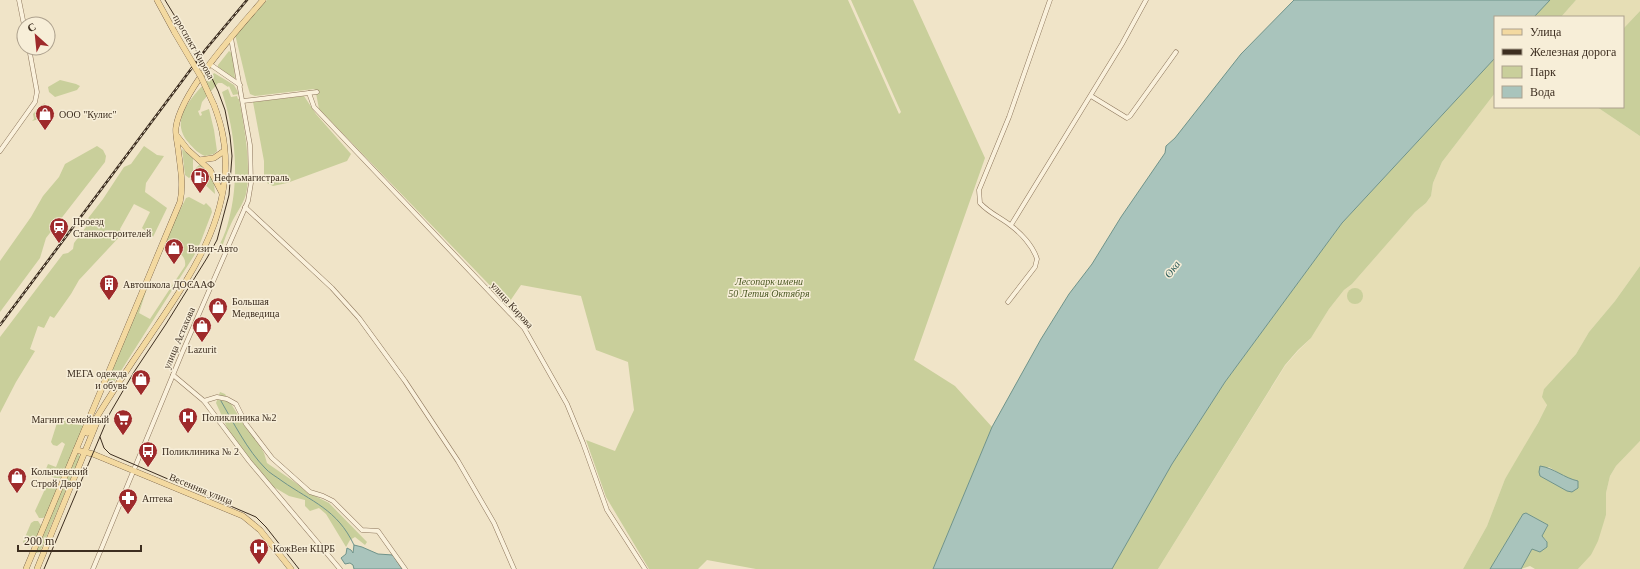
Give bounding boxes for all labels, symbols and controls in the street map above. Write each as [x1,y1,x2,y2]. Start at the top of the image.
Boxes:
street label: проспект Кирова [171,13,217,82]
north arrow [16,16,56,56]
legend [1494,16,1624,108]
text: С [25,20,38,34]
text: Улица [1530,25,1562,39]
text: Железная дорога [1530,45,1617,59]
text: Парк [1530,65,1556,79]
text: Вода [1530,85,1556,99]
shop icon: ООО "Кулис" [34,103,56,131]
place label: ООО "Кулис" [59,109,117,120]
fuel station icon: Нефтьмагистраль [189,166,211,194]
place label: Нефтьмагистраль [214,172,290,183]
station icon: Проезд Станкостроителей [48,216,70,244]
place label: Проезд Станкостроителей [73,216,152,239]
shop icon: Визит-Авто [163,237,185,265]
place label: Визит-Авто [188,243,238,254]
water label: Ока [1162,258,1183,280]
building icon: Автошкола ДОСААФ [98,273,120,301]
park label: Лесопарк имени 50 Летия Октября [728,276,810,299]
place label: Автошкола ДОСААФ [123,279,215,290]
street label: улица Кирова [488,280,536,331]
shop icon: Большая Медведица [207,296,229,324]
place label: Большая Медведица [232,296,280,319]
street label: улица Астахова [161,305,197,371]
shop icon: Lazurit [191,315,213,343]
place label: Lazurit [188,344,217,355]
place label: МЕГА одежда и обувь [67,368,128,391]
shop icon: МЕГА одежда и обувь [130,368,152,396]
hospital icon: Поликлиника №2 [177,406,199,434]
supermarket icon: Магнит семейный [112,408,134,436]
place label: Поликлиника №2 [202,412,277,423]
place label: Магнит семейный [31,414,110,425]
bus stop icon: Поликлиника № 2 [137,440,159,468]
place label: Поликлиника № 2 [162,446,239,457]
shop icon: Колычевский Строй Двор [6,466,28,494]
place label: Колычевский Строй Двор [31,466,89,489]
street label: Весенняя улица [168,471,235,507]
pharmacy icon: Аптека [117,487,139,515]
place label: Аптека [142,493,173,504]
scale bar [18,527,141,553]
text: 200 m [24,534,55,548]
hospital icon: КожВен КЦРБ [248,537,270,565]
place label: КожВен КЦРБ [273,543,335,554]

